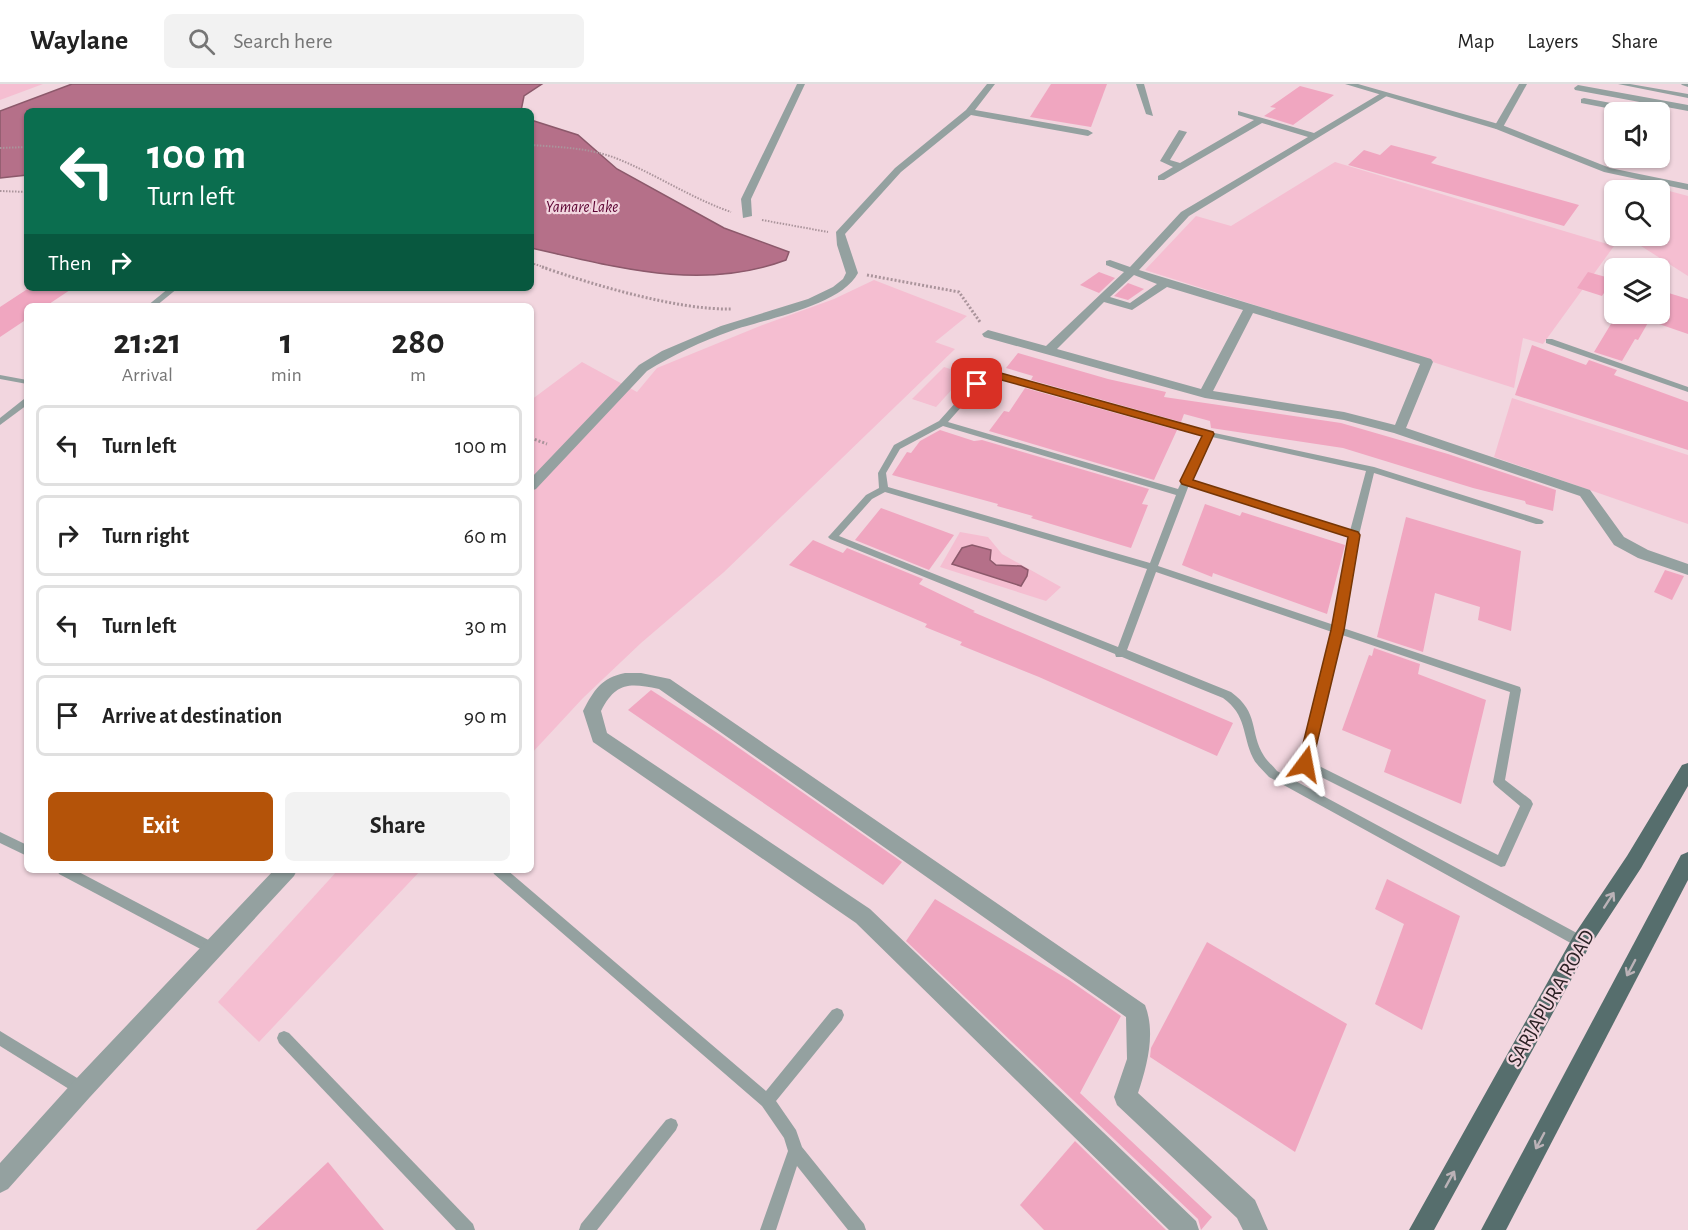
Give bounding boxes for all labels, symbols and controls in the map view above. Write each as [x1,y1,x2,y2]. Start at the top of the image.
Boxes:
search box [164,14,584,68]
icon: search [185,25,218,58]
text: Waylane [30,27,128,55]
text: Search here [233,30,333,52]
text: Map [1458,31,1494,52]
text: Layers [1527,31,1578,52]
text: Share [1611,31,1658,52]
map controls [1604,102,1670,324]
button: sound [1604,102,1670,168]
icon: left [48,132,126,210]
text: 100 m [147,134,246,176]
button: search [1604,180,1670,246]
text: Turn left [147,183,235,210]
water label: Yamare Lake [546,199,618,215]
icon: right [104,246,137,279]
text: Then [48,252,92,274]
button: layers [1604,258,1670,324]
text: 21:21 [113,324,181,360]
text: 1 [280,324,293,360]
text: 280 [391,324,445,360]
pin [951,358,1002,409]
text: Arrival [122,365,173,385]
text: min [271,365,302,385]
text: m [410,365,426,385]
icon: arrive [960,367,993,400]
icon: left [51,429,84,462]
text: Turn left [102,435,176,457]
text: 100 m [455,435,507,457]
icon: right [51,519,84,552]
text: Turn right [102,525,189,547]
text: 60 m [464,525,507,547]
icon: left [51,609,84,642]
text: Turn left [102,615,176,637]
text: 30 m [465,615,507,637]
icon: arrive [51,699,84,732]
text: Arrive at destination [102,705,282,727]
text: 90 m [464,705,507,727]
position arrow [1273,732,1337,796]
button: Exit [48,792,273,861]
button: Share [285,792,510,861]
one-way arrow [1603,892,1615,909]
street label: SARJAPURA ROAD [1503,926,1599,1070]
one-way arrow [1625,959,1637,976]
one-way arrow [1534,1131,1545,1149]
one-way arrow [1444,1171,1456,1188]

